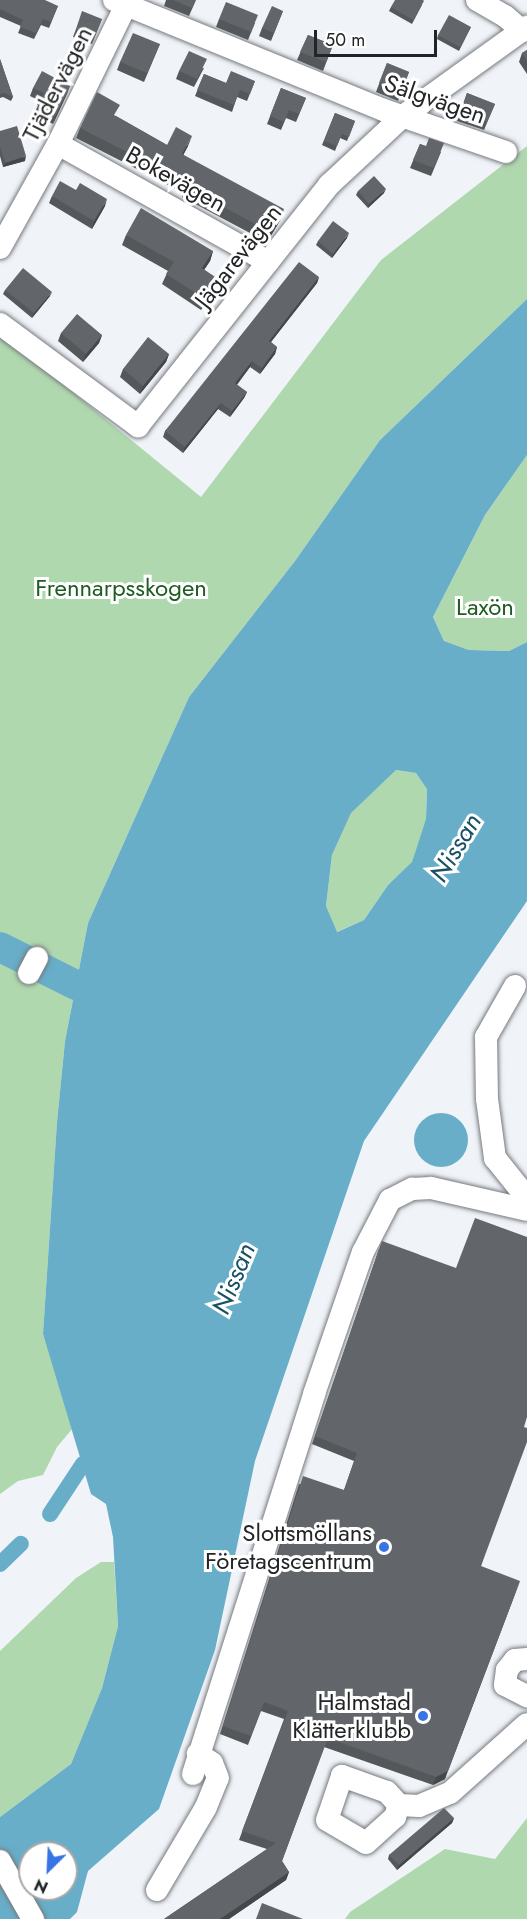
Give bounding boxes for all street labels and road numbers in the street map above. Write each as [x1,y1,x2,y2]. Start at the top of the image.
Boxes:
street label: Tjädervägen [16,22,98,146]
street label: Sälgvägen [381,68,489,130]
street label: Bokevägen [121,140,231,218]
street label: Jägarevägen [189,199,287,313]

